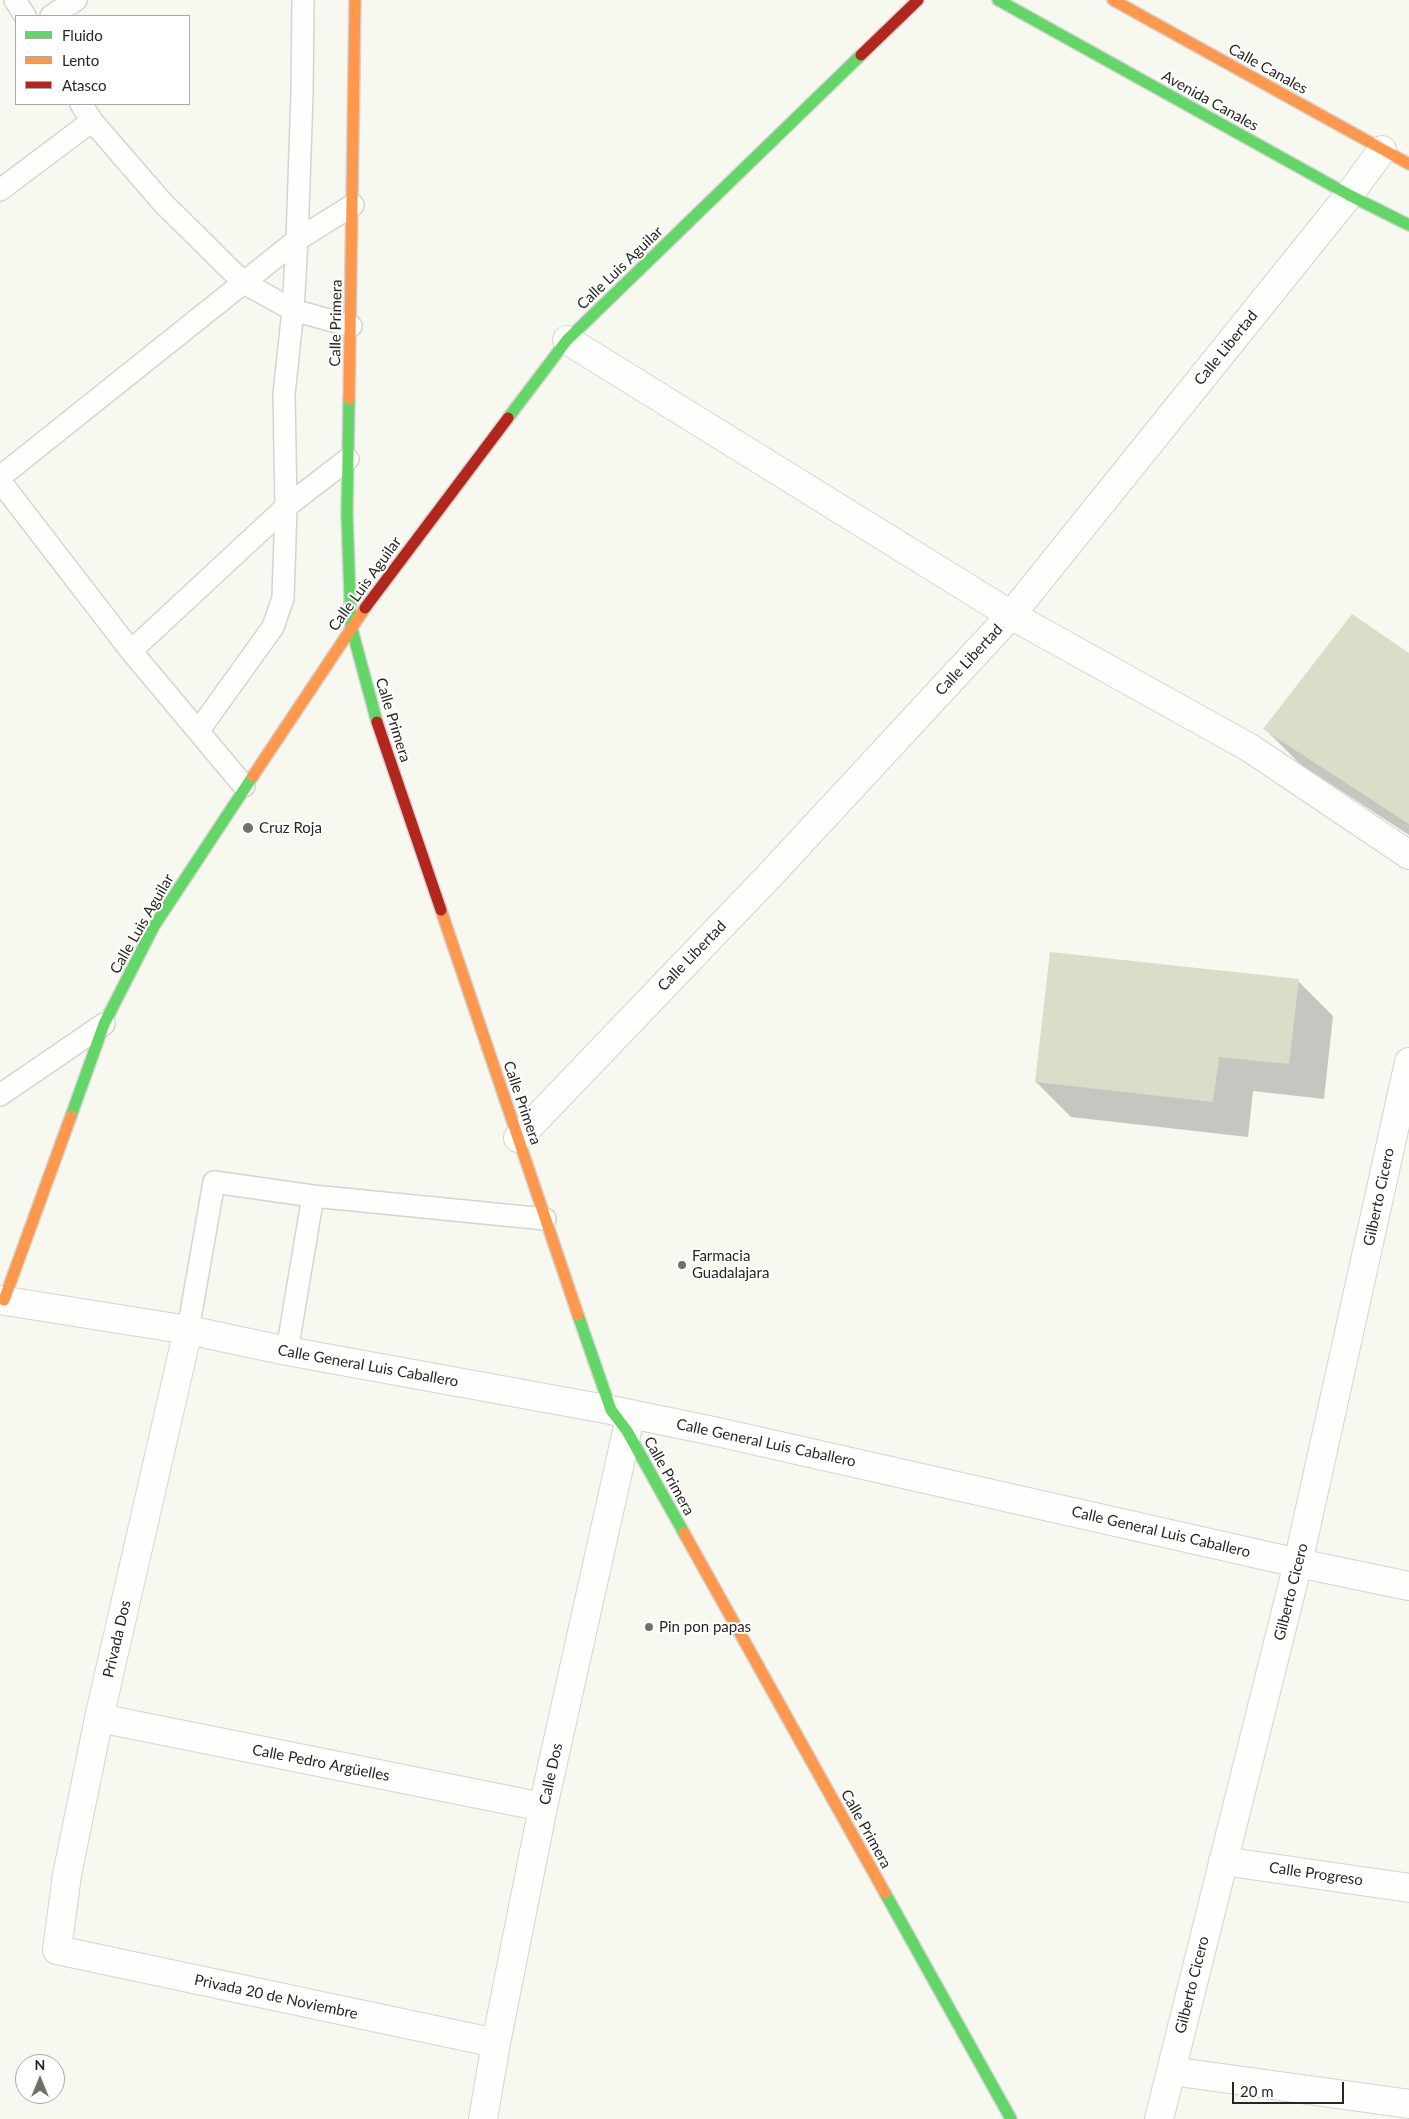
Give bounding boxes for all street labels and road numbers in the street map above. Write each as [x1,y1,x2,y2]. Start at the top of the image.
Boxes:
street label: Calle Canales [1225,40,1311,98]
street label: Avenida Canales [1158,67,1262,135]
street label: Calle Luis Aguilar [573,223,667,313]
street label: Calle Primera [326,279,346,367]
street label: Calle Libertad [1190,307,1262,389]
street label: Calle Luis Aguilar [325,533,405,635]
street label: Calle Libertad [932,621,1006,699]
street label: Calle Primera [372,676,414,764]
street label: Calle Luis Aguilar [106,871,178,977]
street label: Calle Libertad [654,917,730,995]
street label: Calle Primera [499,1059,545,1147]
street label: Gilberto Cicero [1360,1146,1398,1248]
street label: Calle General Luis Caballero [276,1341,460,1391]
street label: Calle General Luis Caballero [675,1415,857,1471]
street label: Calle Primera [640,1433,698,1519]
street label: Calle General Luis Caballero [1070,1503,1252,1561]
street label: Gilberto Cicero [1270,1541,1312,1643]
street label: Privada Dos [99,1599,135,1679]
street label: Calle Pedro Argüelles [251,1741,391,1785]
street label: Calle Dos [536,1742,566,1806]
street label: Calle Primera [837,1786,895,1872]
street label: Calle Progreso [1268,1858,1364,1890]
street label: Gilberto Cicero [1171,1934,1213,2036]
street label: Privada 20 de Noviembre [193,1971,359,2023]

